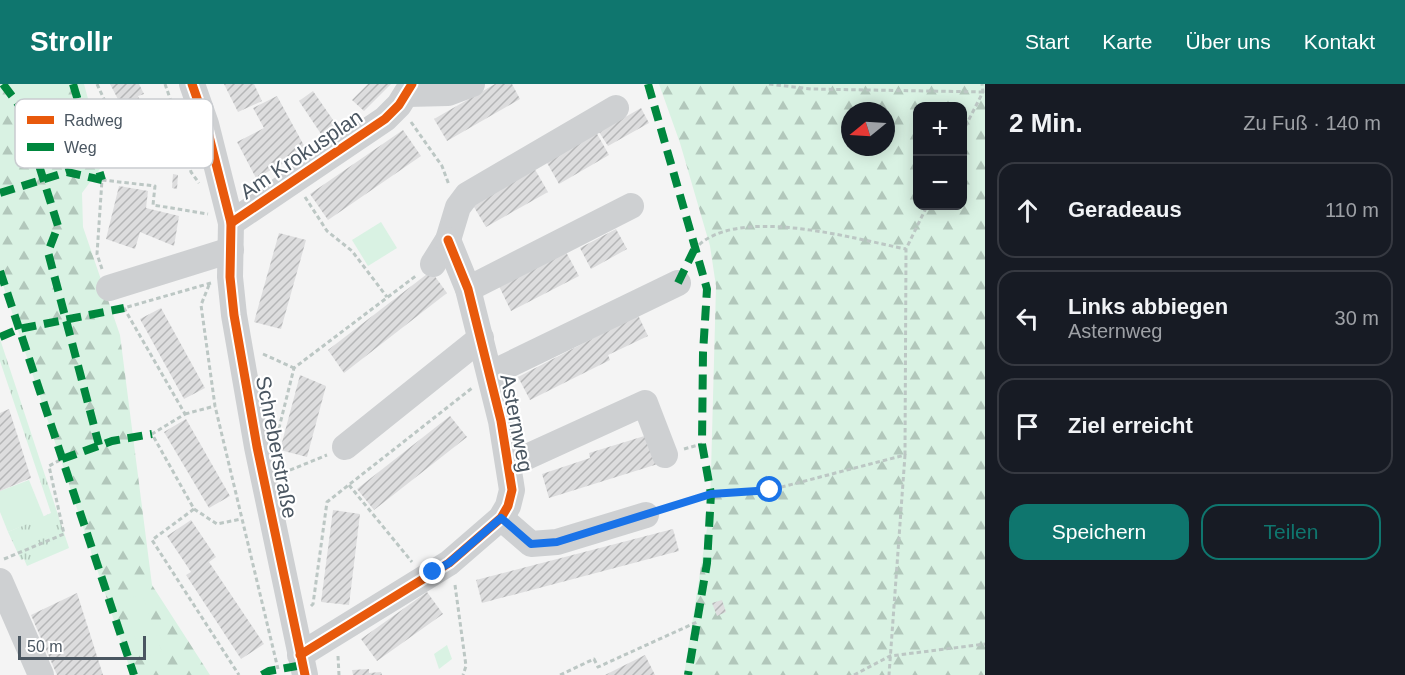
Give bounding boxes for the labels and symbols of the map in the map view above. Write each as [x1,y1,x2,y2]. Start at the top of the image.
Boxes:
legend [15,99,213,168]
north arrow [841,102,895,156]
street label: Am Krokusplan [236,105,366,203]
text: Radweg [64,112,123,129]
text: Weg [64,139,97,156]
street label: Asternweg [496,372,538,474]
street label: Schreberstraße [252,374,302,520]
route start [756,476,782,502]
route end [419,558,445,584]
scale bar [18,633,146,660]

